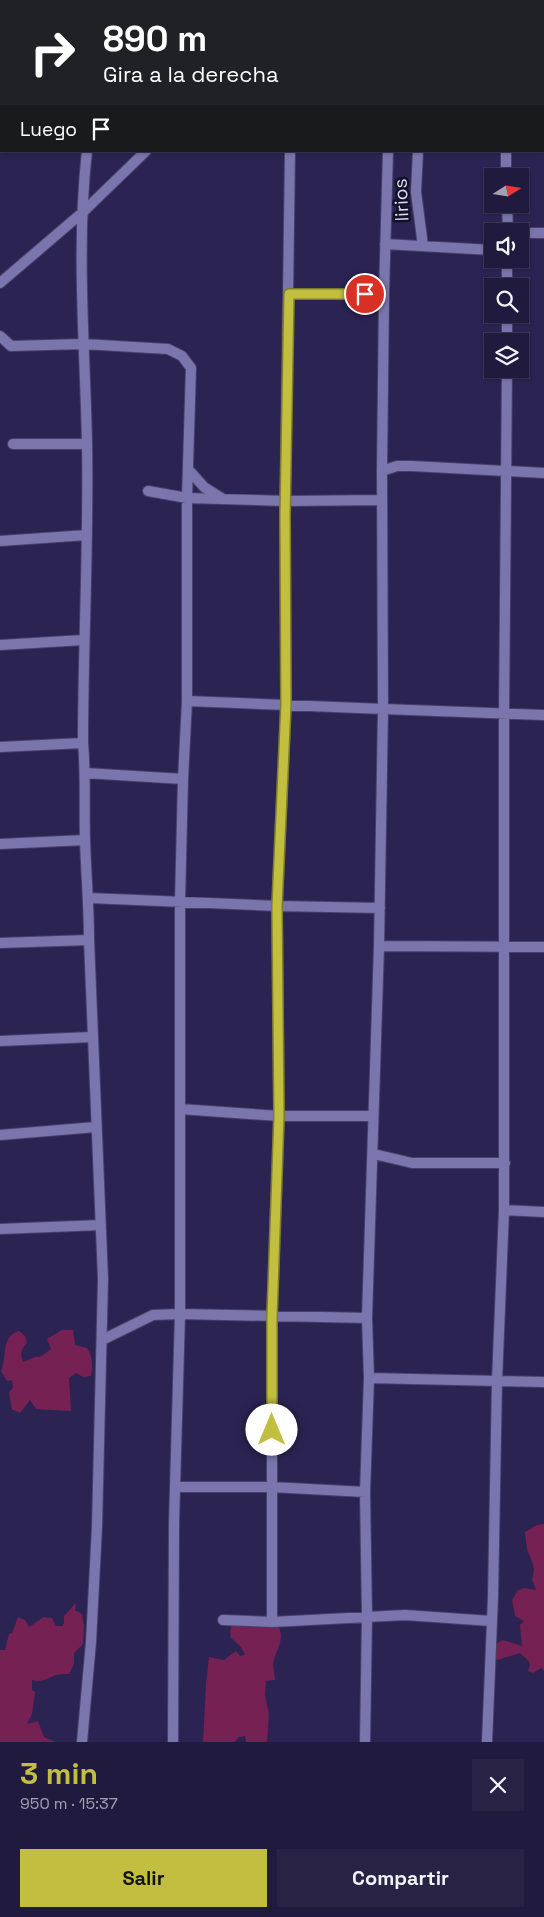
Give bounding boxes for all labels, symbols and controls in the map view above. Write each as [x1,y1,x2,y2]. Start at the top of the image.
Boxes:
text: 890 m [103,17,207,61]
icon: right [20,20,85,85]
text: Gira a la derecha [103,60,279,88]
icon: arrive [87,115,115,143]
text: Luego [20,117,77,142]
north arrow [484,168,529,212]
map controls [484,168,529,378]
street label: lirios [387,178,415,222]
button: sound [484,223,529,268]
pin [344,273,386,315]
button: search [484,278,529,323]
icon: arrive [351,280,379,308]
button: layers [484,333,529,378]
position arrow [245,1403,297,1455]
text: 3 min [20,1754,98,1793]
button: close [472,1759,524,1811]
text: 950 m · 15:37 [20,1793,118,1814]
button: Salir [20,1849,267,1907]
button: Compartir [277,1849,524,1907]

